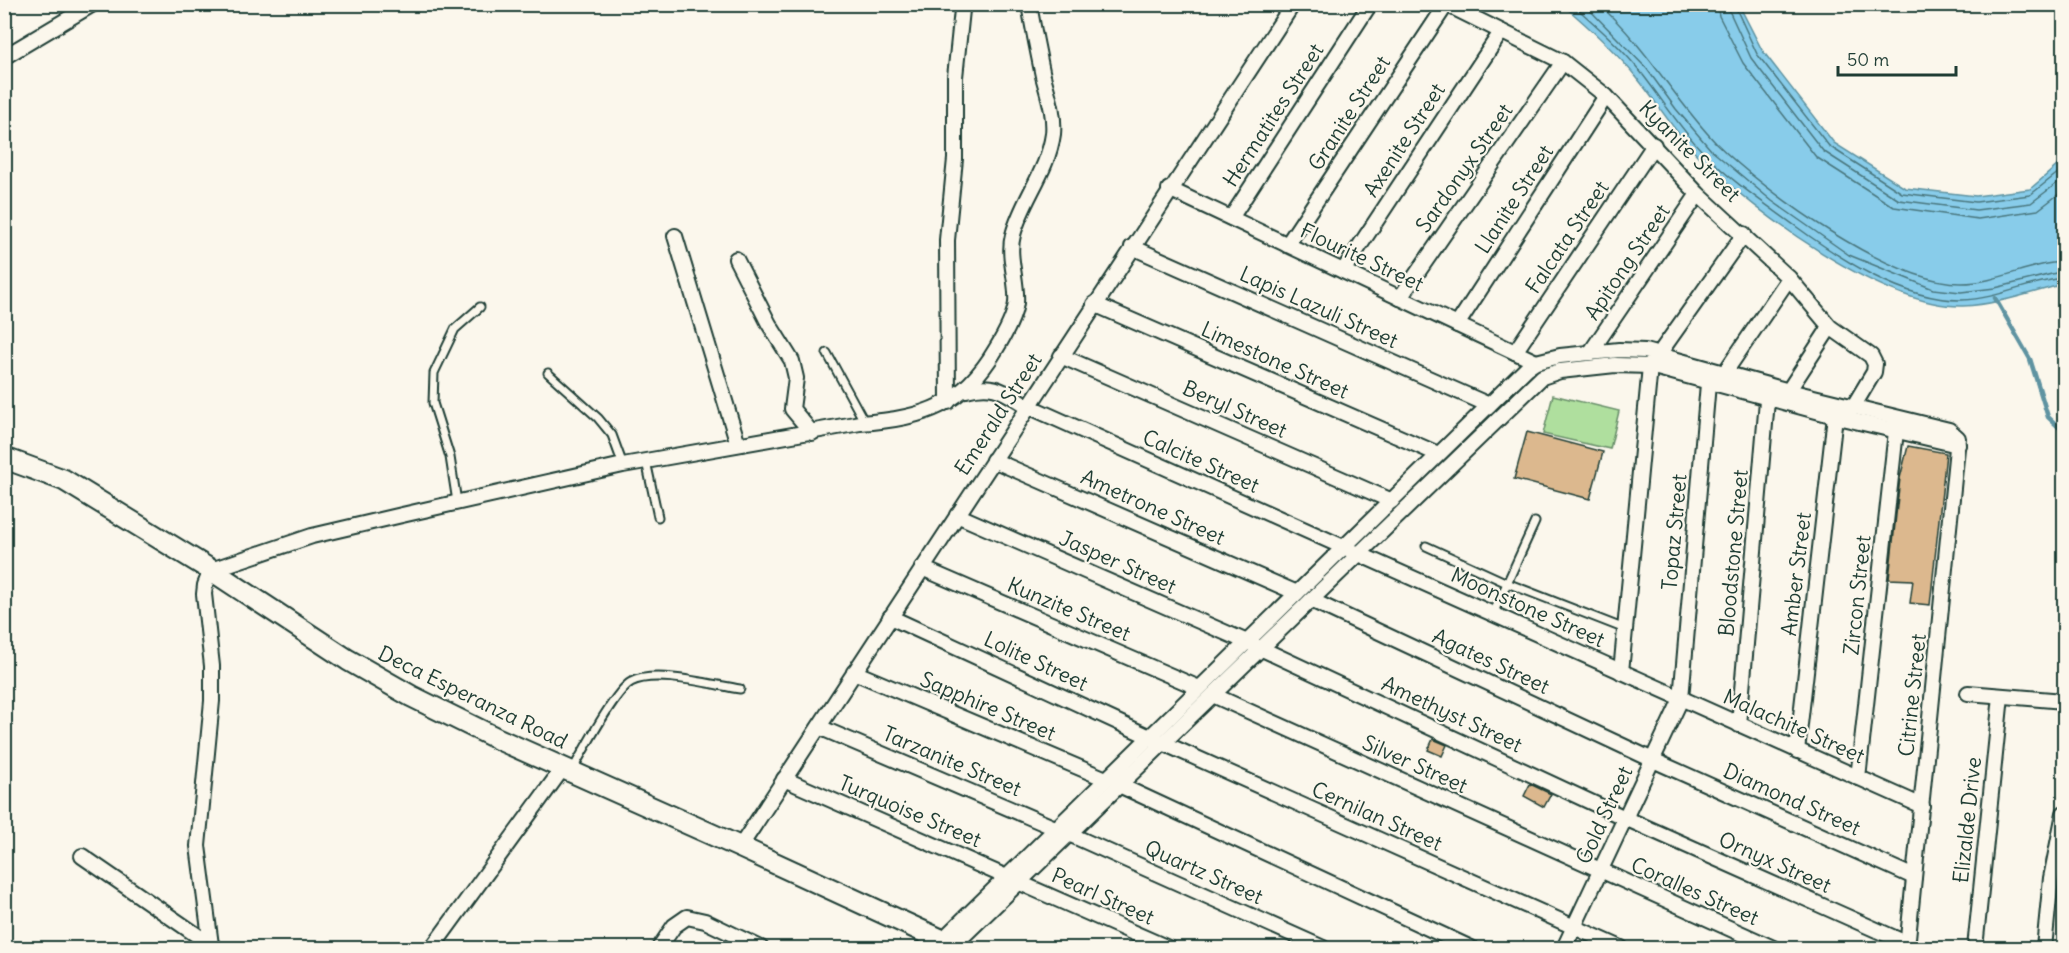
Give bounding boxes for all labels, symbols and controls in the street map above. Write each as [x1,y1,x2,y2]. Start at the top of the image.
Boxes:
street label: Hermatites Street [1217,38,1329,192]
scale bar [1838,39,1956,77]
text: 50 m [1847,48,1889,71]
street label: Granite Street [1302,50,1396,176]
street label: Axenite Street [1357,78,1451,202]
street label: Kyanite Street [1634,95,1746,207]
street label: Sardonyx Street [1409,98,1519,238]
street label: Llanite Street [1469,140,1559,258]
street label: Falcata Street [1519,175,1615,299]
street label: Apitong Street [1578,199,1676,325]
street label: Flourite Street [1296,217,1428,297]
street label: Lapis Lazuli Street [1236,260,1402,354]
street label: Limestone Street [1197,315,1353,405]
street label: Emerald Street [948,348,1048,480]
street label: Beryl Street [1179,374,1291,444]
street label: Calcite Street [1138,423,1264,499]
street label: Ametrone Street [1077,463,1229,551]
street label: Bloodstone Street [1712,468,1754,638]
street label: Topaz Street [1655,473,1693,591]
street label: Amber Street [1775,511,1817,637]
street label: Jasper Street [1055,524,1181,600]
street label: Zircon Street [1837,534,1877,656]
street label: Moonstone Street [1447,561,1609,653]
street label: Kunzite Street [1003,571,1135,647]
street label: Agates Street [1428,622,1554,700]
street label: Lolite Street [980,625,1092,697]
street label: Citrine Street [1892,632,1932,758]
street label: Deca Esperanza Road [374,639,572,755]
street label: Sapphire Street [916,665,1060,747]
street label: Amethyst Street [1377,670,1527,758]
street label: Malachite Street [1719,683,1869,769]
street label: Tarzanite Street [879,720,1025,802]
street label: Silver Street [1358,729,1472,799]
street label: Elizalde Drive [1947,756,1987,884]
street label: Diamond Street [1719,757,1865,841]
street label: Gold Street [1570,762,1638,868]
street label: Turquoise Street [835,769,985,853]
street label: Cernilan Street [1308,775,1446,857]
street label: Ornyx Street [1715,825,1835,899]
street label: Quartz Street [1141,834,1267,910]
street label: Coralles Street [1627,851,1763,931]
street label: Pearl Street [1048,861,1158,931]

